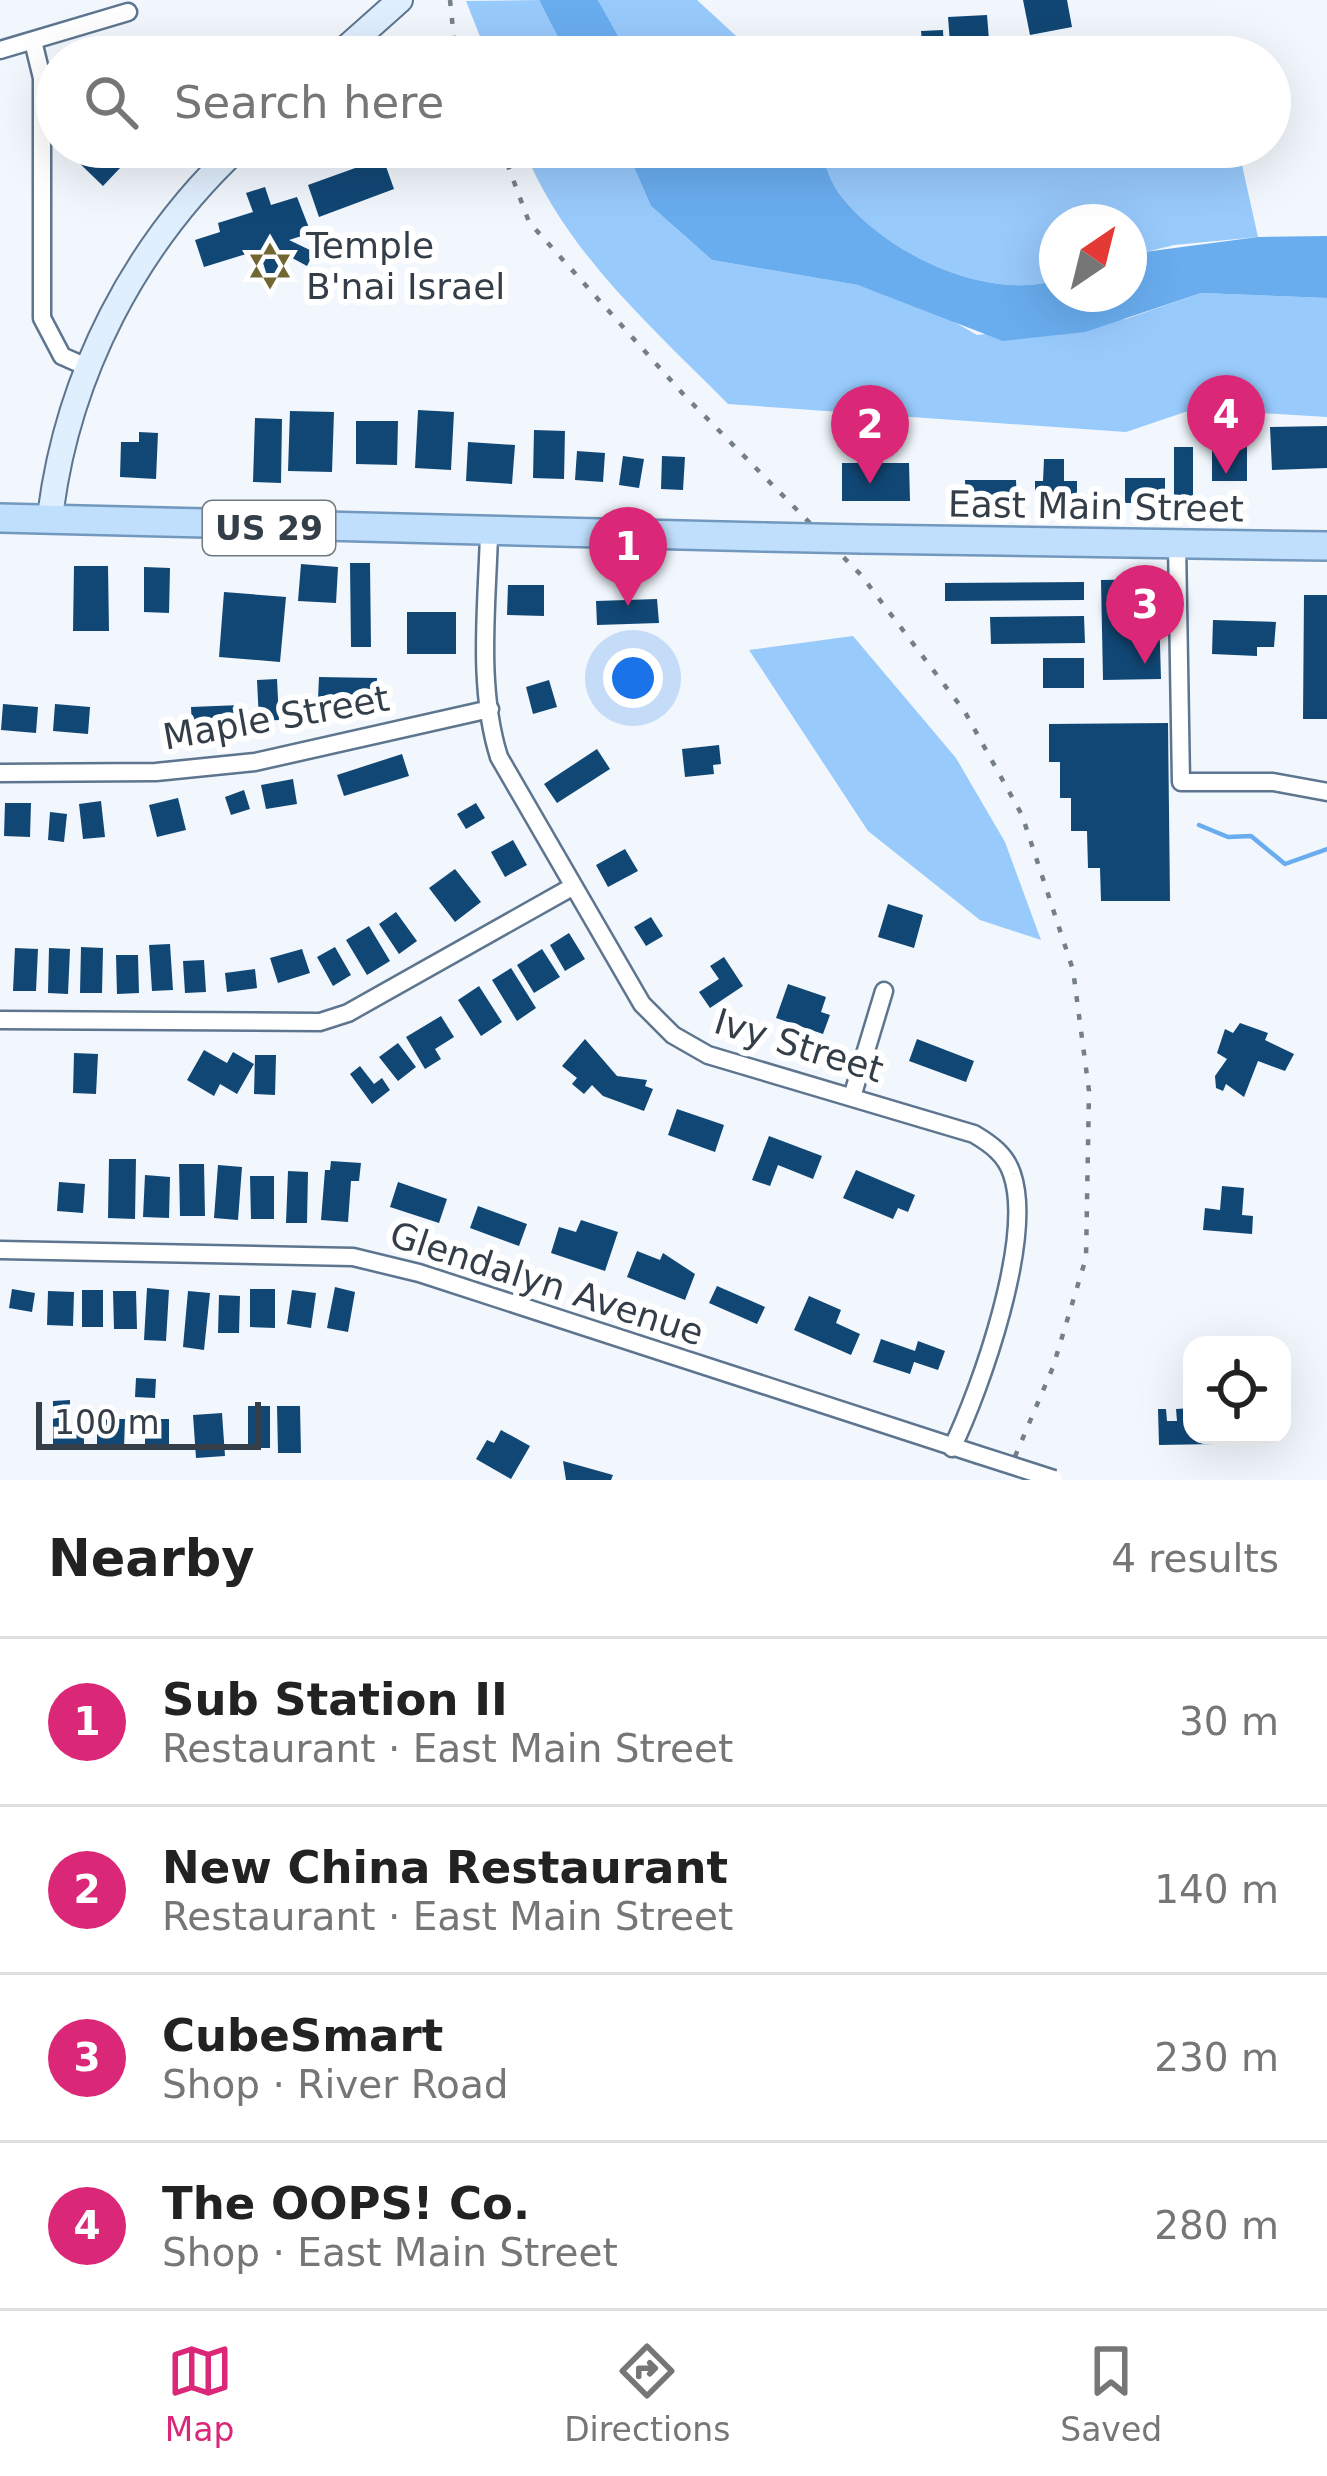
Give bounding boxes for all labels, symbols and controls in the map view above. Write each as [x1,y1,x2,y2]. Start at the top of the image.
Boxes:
search box [36,36,1291,168]
icon: search [78,69,144,135]
text: Search here [174,76,444,129]
north arrow [1039,204,1147,312]
place label: Temple B'nai Israel [305,225,505,307]
synagogue icon: Temple B'nai Israel [245,241,295,291]
pin: 4 [1187,375,1265,474]
pin: 2 [831,385,909,484]
street label: East Main Street [948,483,1244,530]
road number: US 29 [203,501,335,555]
pin: 1 [589,507,667,606]
pin: 3 [1106,565,1184,664]
your location [603,648,663,708]
street label: Maple Street [160,677,392,758]
street label: Ivy Street [710,1000,888,1091]
street label: Glendalyn Avenue [385,1213,709,1354]
map controls [1183,1336,1291,1444]
button: locate [1183,1336,1291,1444]
scale bar [36,1396,261,1449]
text: 100 m [54,1403,160,1442]
text: Nearby [48,1529,255,1588]
text: 4 results [1111,1536,1279,1581]
text: Sub Station II [162,1673,508,1726]
text: 1 [73,1699,101,1744]
text: 30 m [1179,1699,1279,1744]
text: Restaurant · East Main Street [162,1726,733,1771]
text: New China Restaurant [162,1841,728,1894]
text: 2 [73,1867,101,1912]
text: 140 m [1154,1867,1279,1912]
text: Restaurant · East Main Street [162,1894,733,1939]
text: CubeSmart [162,2009,443,2062]
text: 3 [73,2035,101,2080]
text: 230 m [1154,2035,1279,2080]
text: Shop · River Road [162,2062,509,2107]
text: The OOPS! Co. [162,2177,530,2230]
text: 4 [73,2203,101,2248]
text: 280 m [1154,2203,1279,2248]
text: Shop · East Main Street [162,2230,618,2275]
tab: Map [165,2338,235,2449]
tab: Directions [564,2338,730,2449]
tab: Saved [1060,2338,1162,2449]

